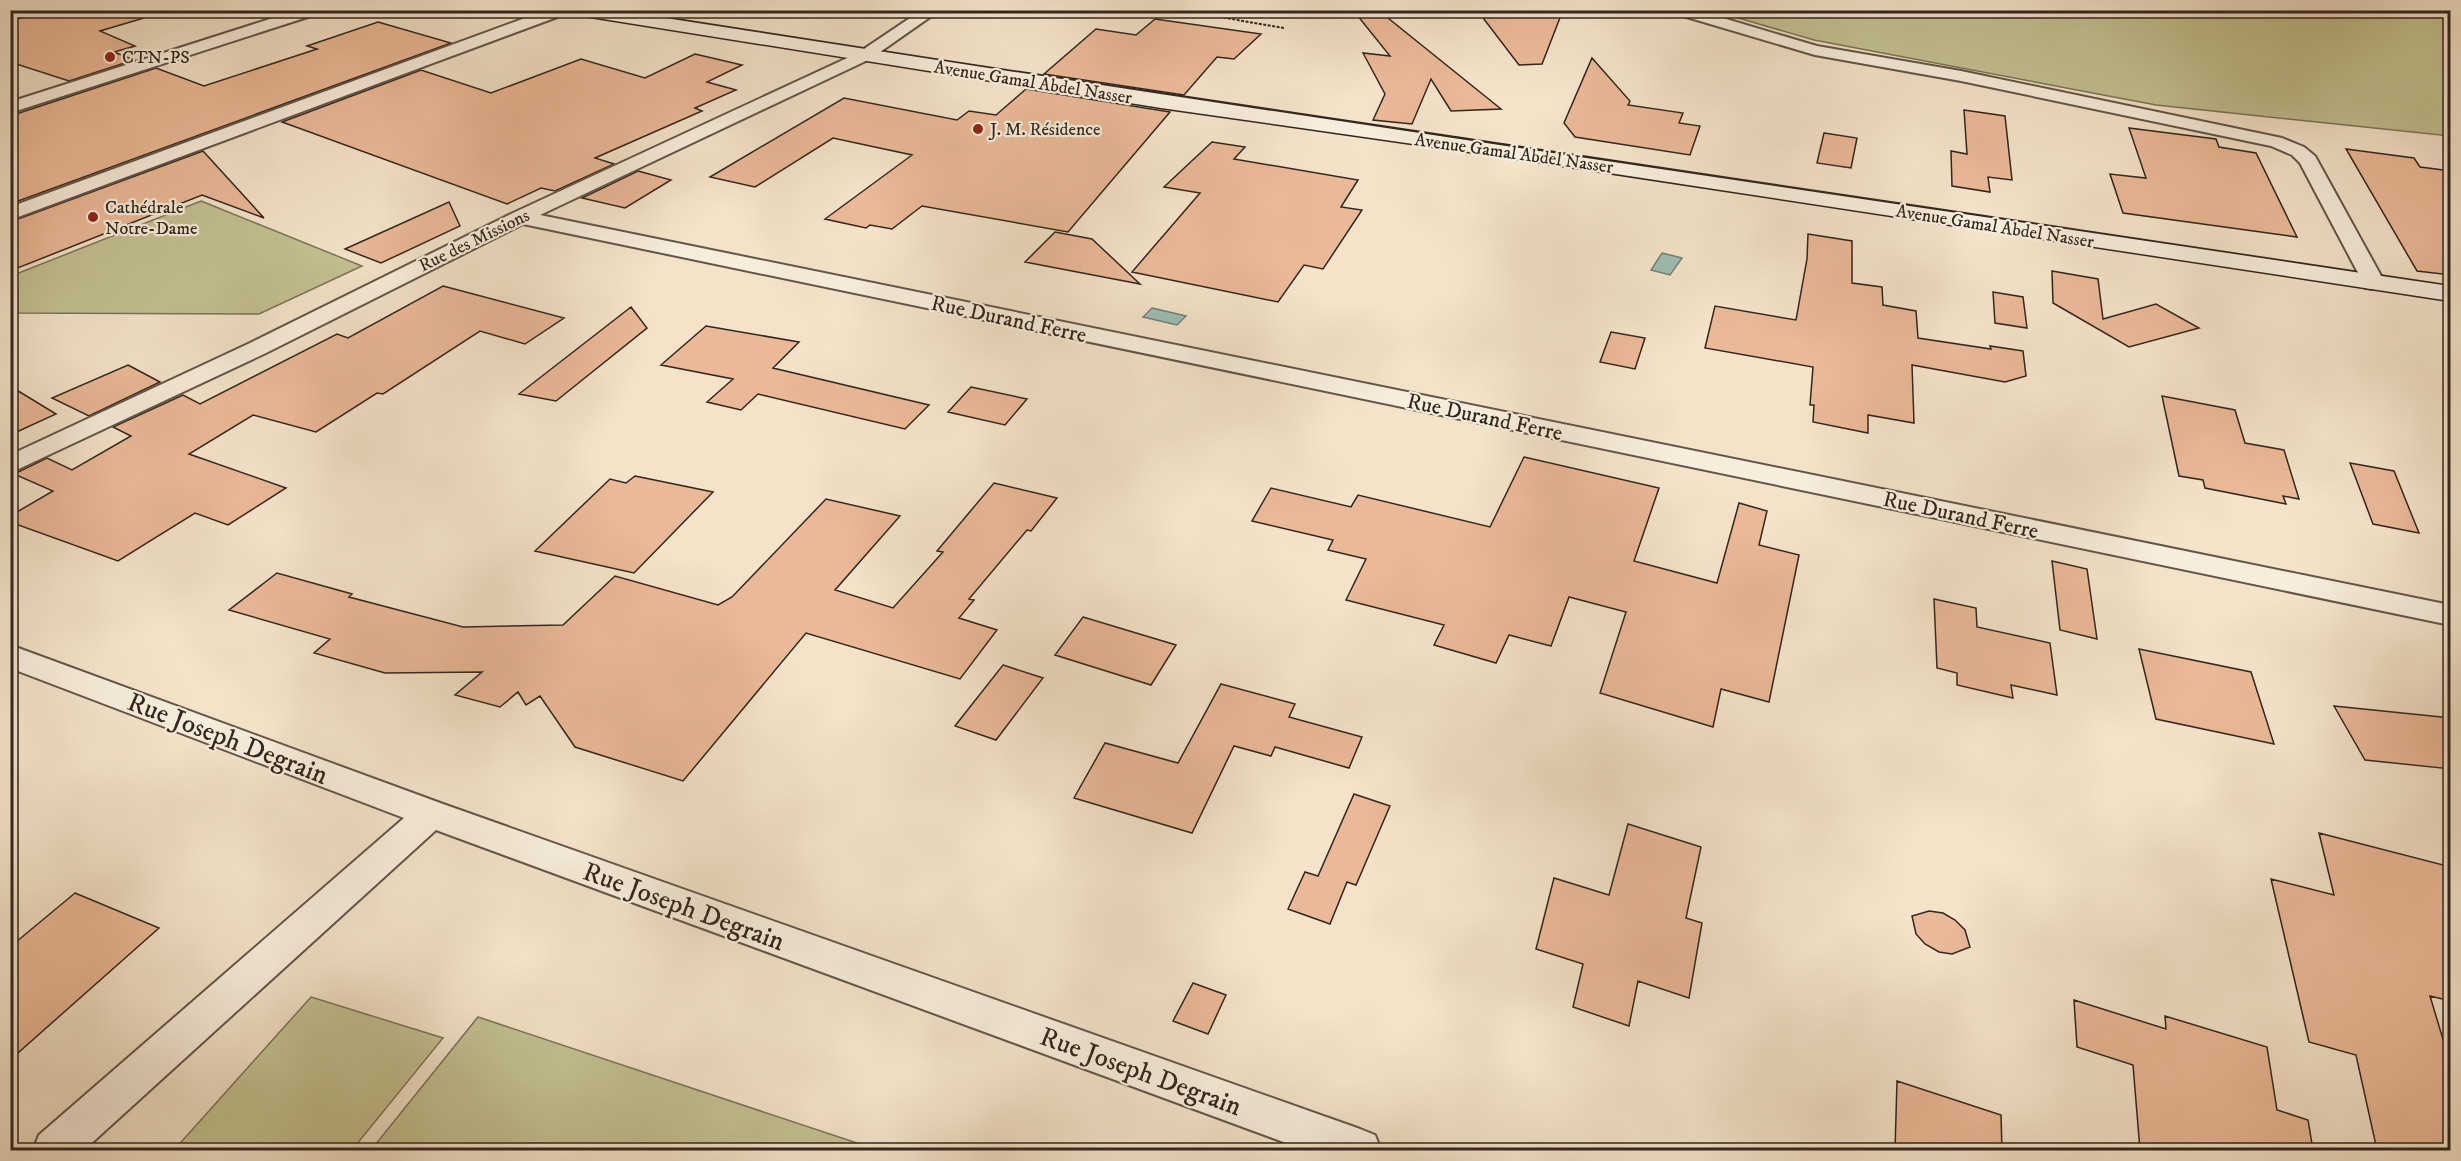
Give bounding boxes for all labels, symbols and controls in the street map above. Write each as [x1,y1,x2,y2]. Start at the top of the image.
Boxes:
place label: CTN-PS [122,47,190,69]
marker: CTN-PS [103,50,117,64]
street label: Avenue Gamal Abdel Nasser [932,56,1134,110]
place label: J. M. Résidence [988,119,1101,141]
marker: J. M. Résidence [971,122,985,136]
street label: Avenue Gamal Abdel Nasser [1413,129,1615,179]
place label: Cathédrale Notre-Dame [105,197,197,240]
street label: Avenue Gamal Abdel Nasser [1894,200,2096,254]
street label: Rue des Missions [416,205,533,277]
marker: Cathédrale Notre-Dame [86,210,100,224]
street label: Rue Durand Ferre [928,290,1089,349]
street label: Rue Durand Ferre [1404,388,1565,447]
street label: Rue Durand Ferre [1880,486,2041,545]
street label: Rue Joseph Degrain [123,685,333,793]
street label: Rue Joseph Degrain [578,855,789,959]
street label: Rue Joseph Degrain [1035,1020,1246,1124]

